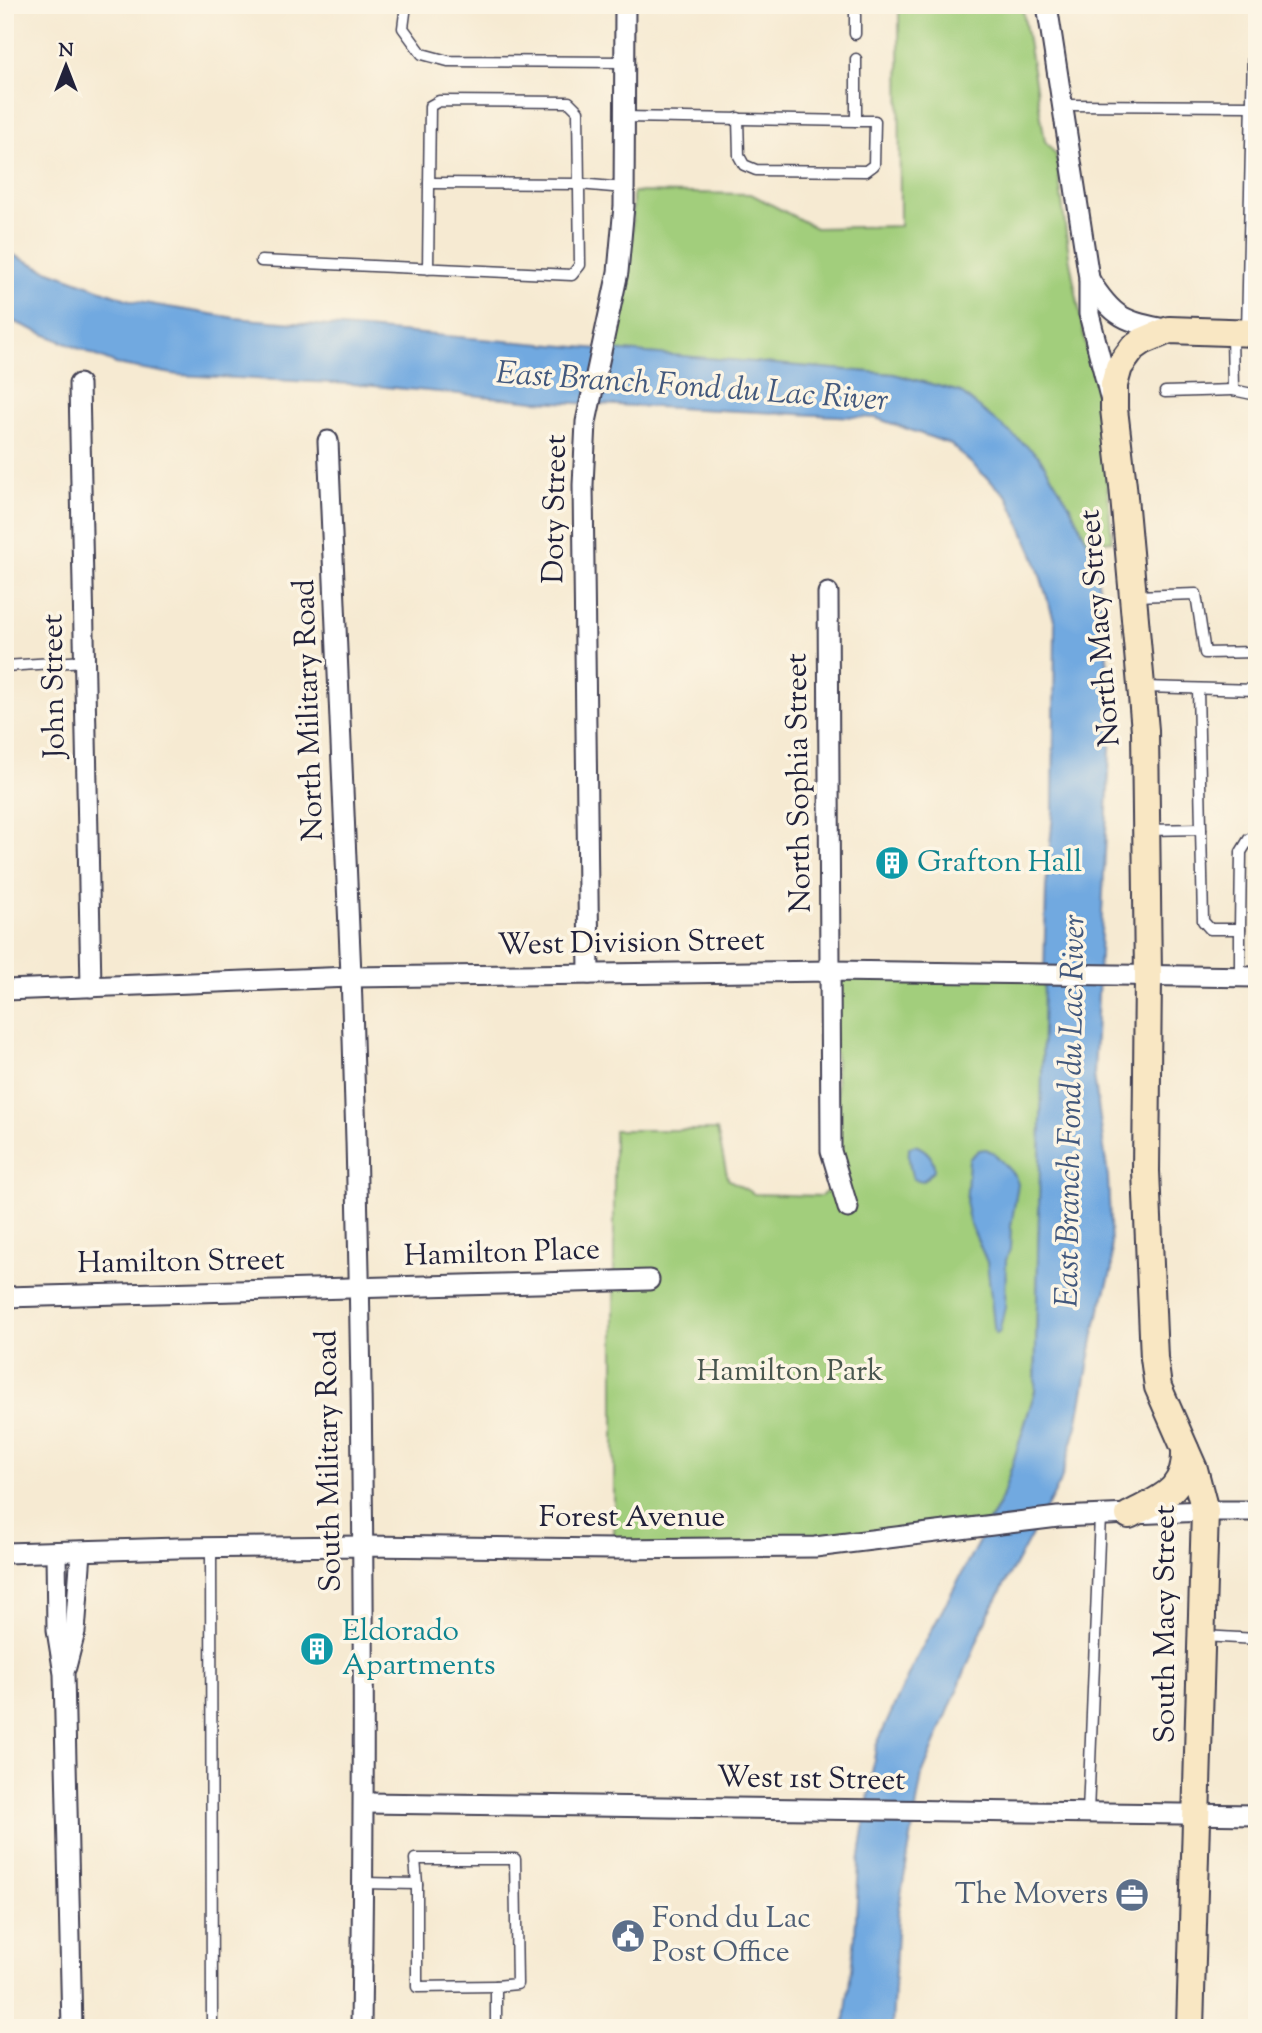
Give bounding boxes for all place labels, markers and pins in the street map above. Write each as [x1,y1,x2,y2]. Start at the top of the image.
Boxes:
place label: Grafton Hall [917,842,1082,885]
building icon: Grafton Hall [873,844,911,882]
place label: Eldorado Apartments [342,1611,496,1688]
building icon: Eldorado Apartments [298,1630,336,1668]
place label: The Movers [955,1874,1108,1917]
office icon: The Movers [1113,1876,1151,1914]
place label: Fond du Lac Post Office [652,1898,811,1975]
public building icon: Fond du Lac Post Office [609,1917,647,1955]

